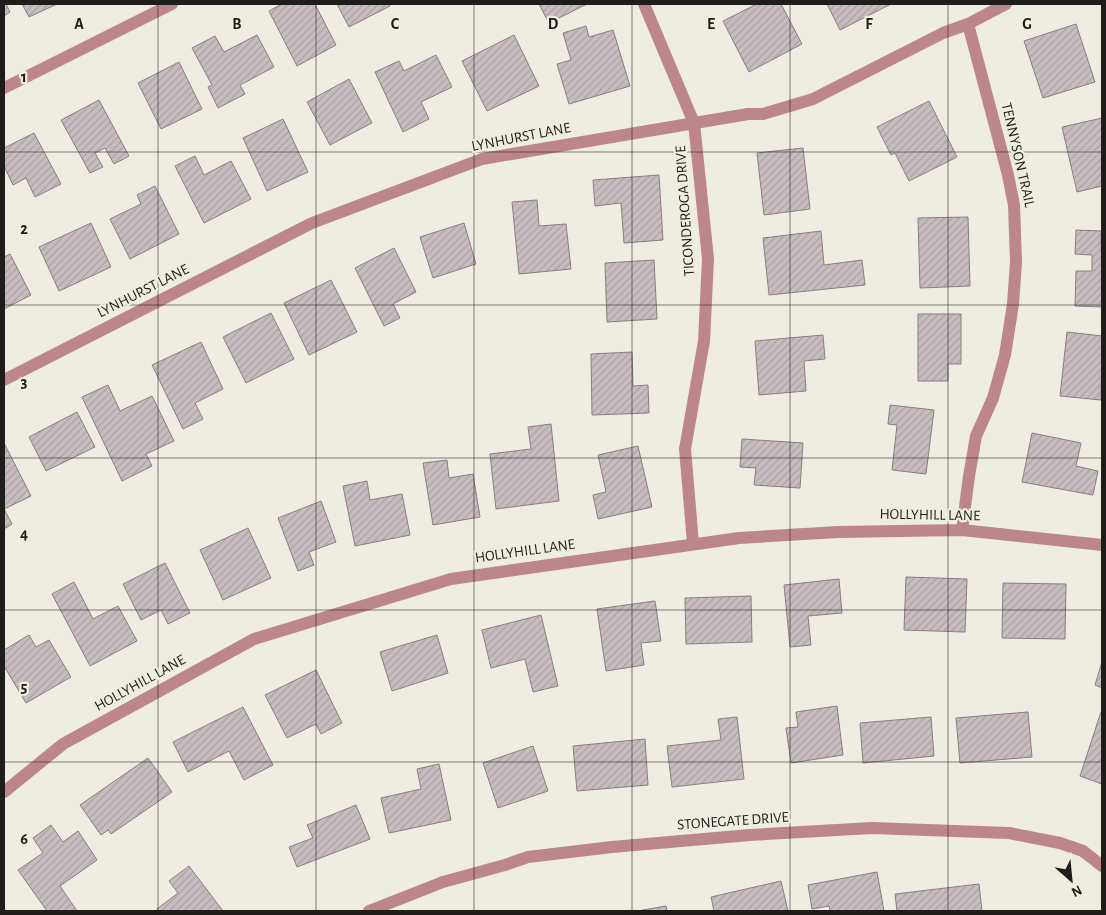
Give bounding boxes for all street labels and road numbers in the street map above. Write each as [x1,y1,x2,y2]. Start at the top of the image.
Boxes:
street label: TENNYSON TRAIL [999,101,1038,210]
street label: LYNHURST LANE [470,120,572,154]
street label: TICONDEROGA DRIVE [673,145,697,277]
street label: LYNHURST LANE [95,261,191,321]
street label: HOLLYHILL LANE [879,507,981,523]
street label: HOLLYHILL LANE [474,537,576,565]
street label: HOLLYHILL LANE [92,652,188,714]
street label: STONEGATE DRIVE [677,810,789,832]

